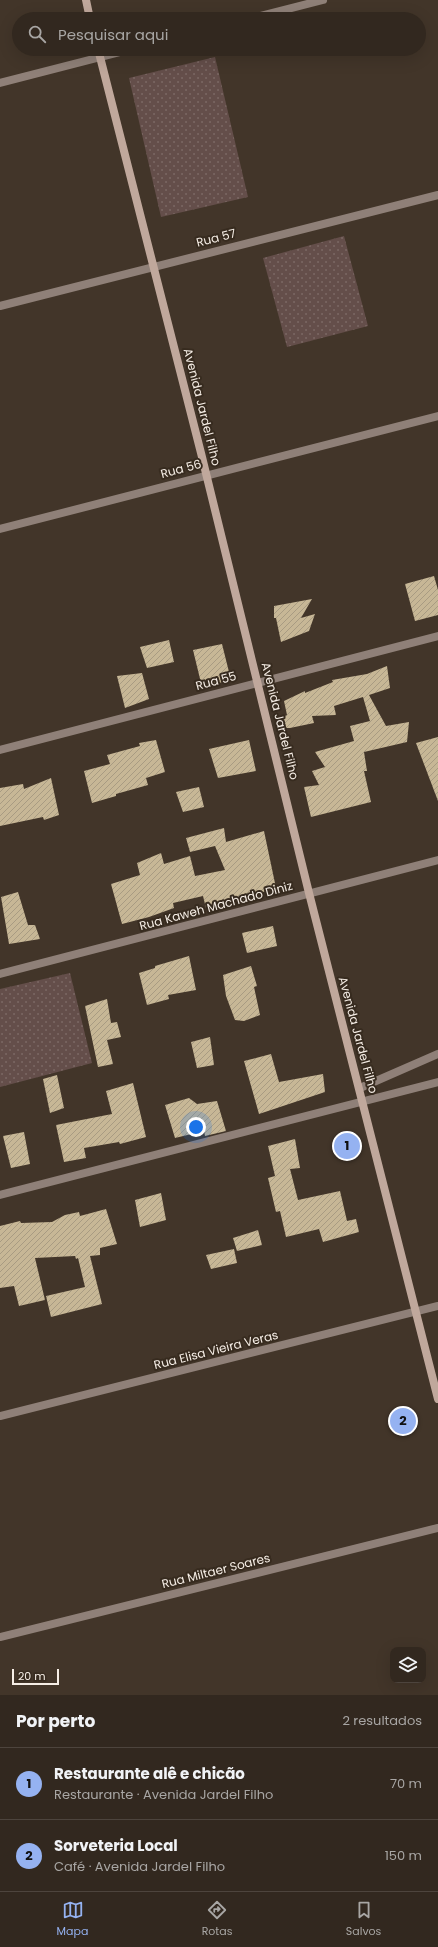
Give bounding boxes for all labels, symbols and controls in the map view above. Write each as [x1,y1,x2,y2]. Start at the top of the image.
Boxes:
search box [12,12,426,56]
icon: search [26,23,48,45]
text: Pesquisar aqui [58,24,168,45]
street label: Rua 57 [194,224,238,251]
street label: Avenida Jardel Filho [180,346,225,468]
street label: Rua 56 [159,455,203,482]
street label: Avenida Jardel Filho [258,660,303,782]
street label: Rua 55 [194,667,238,694]
street label: Rua Kaweh Machado Diniz [137,877,294,934]
street label: Avenida Jardel Filho [335,975,382,1095]
your location [186,1117,206,1137]
pin: 1 [334,1131,360,1161]
street label: Rua Elisa Vieira Veras [152,1326,280,1373]
pin: 2 [390,1406,416,1436]
street label: Rua Miltaer Soares [160,1549,272,1592]
map controls [390,1647,426,1683]
button: layers [390,1647,426,1683]
scale bar [12,1667,59,1686]
text: 20 m [18,1668,46,1684]
text: Por perto [16,1709,95,1733]
text: 2 resultados [342,1711,422,1730]
text: Restaurante alê e chicão [54,1763,245,1784]
text: 1 [27,1774,31,1793]
text: 70 m [390,1774,422,1793]
text: Restaurante · Avenida Jardel Filho [54,1785,273,1804]
text: Sorveteria Local [54,1835,178,1856]
text: 2 [25,1846,33,1865]
text: 150 m [385,1846,422,1865]
text: Café · Avenida Jardel Filho [54,1857,225,1876]
tab: Mapa [57,1899,88,1940]
tab: Rotas [202,1899,233,1940]
tab: Salvos [346,1899,381,1940]

